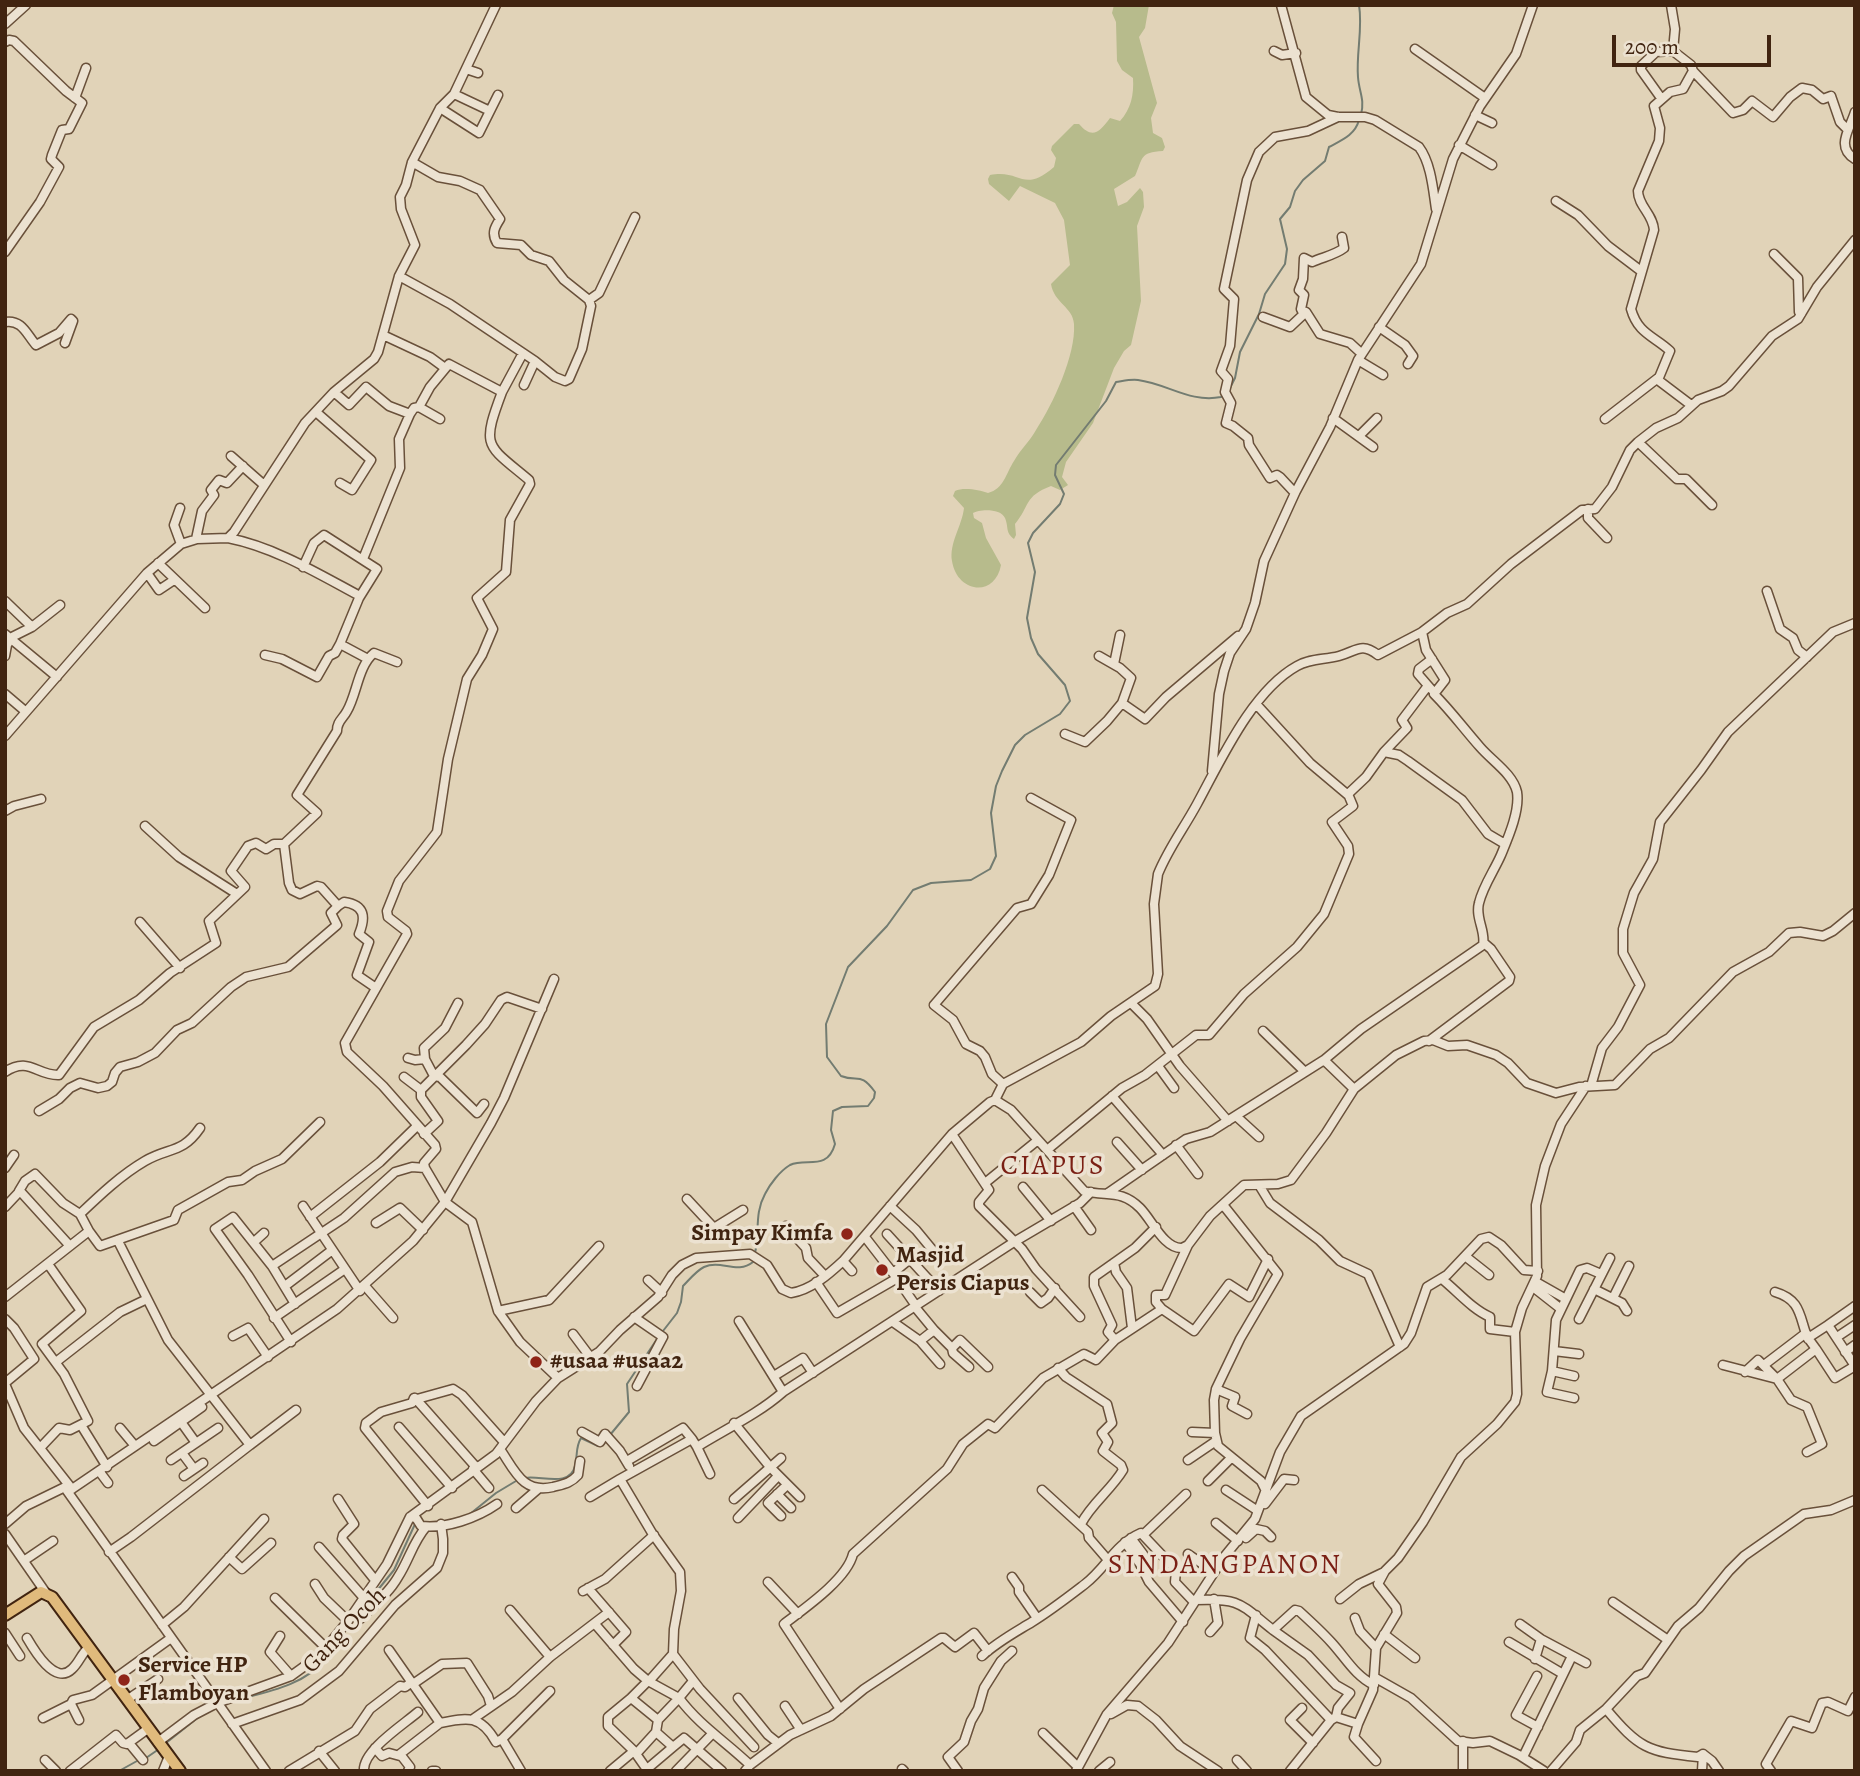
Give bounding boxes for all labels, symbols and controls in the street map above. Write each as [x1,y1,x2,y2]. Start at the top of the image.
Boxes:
scale bar [1615,21,1774,65]
text: 200 m [1625,33,1679,61]
district label: CIAPUS [1001,1150,1105,1184]
place label: Simpay Kimfa [691,1220,833,1248]
marker: Simpay Kimfa [839,1226,855,1242]
place label: Masjid Persis Ciapus [896,1242,1030,1298]
marker: Masjid Persis Ciapus [874,1262,890,1278]
place label: #usaa #usaa2 [550,1348,683,1376]
marker: #usaa #usaa2 [528,1354,544,1370]
district label: SINDANGPANON [1109,1549,1341,1583]
street label: Gang Ocoh [297,1582,393,1680]
place label: Service HP Flamboyan [138,1652,249,1708]
marker: Service HP Flamboyan [116,1672,132,1688]

